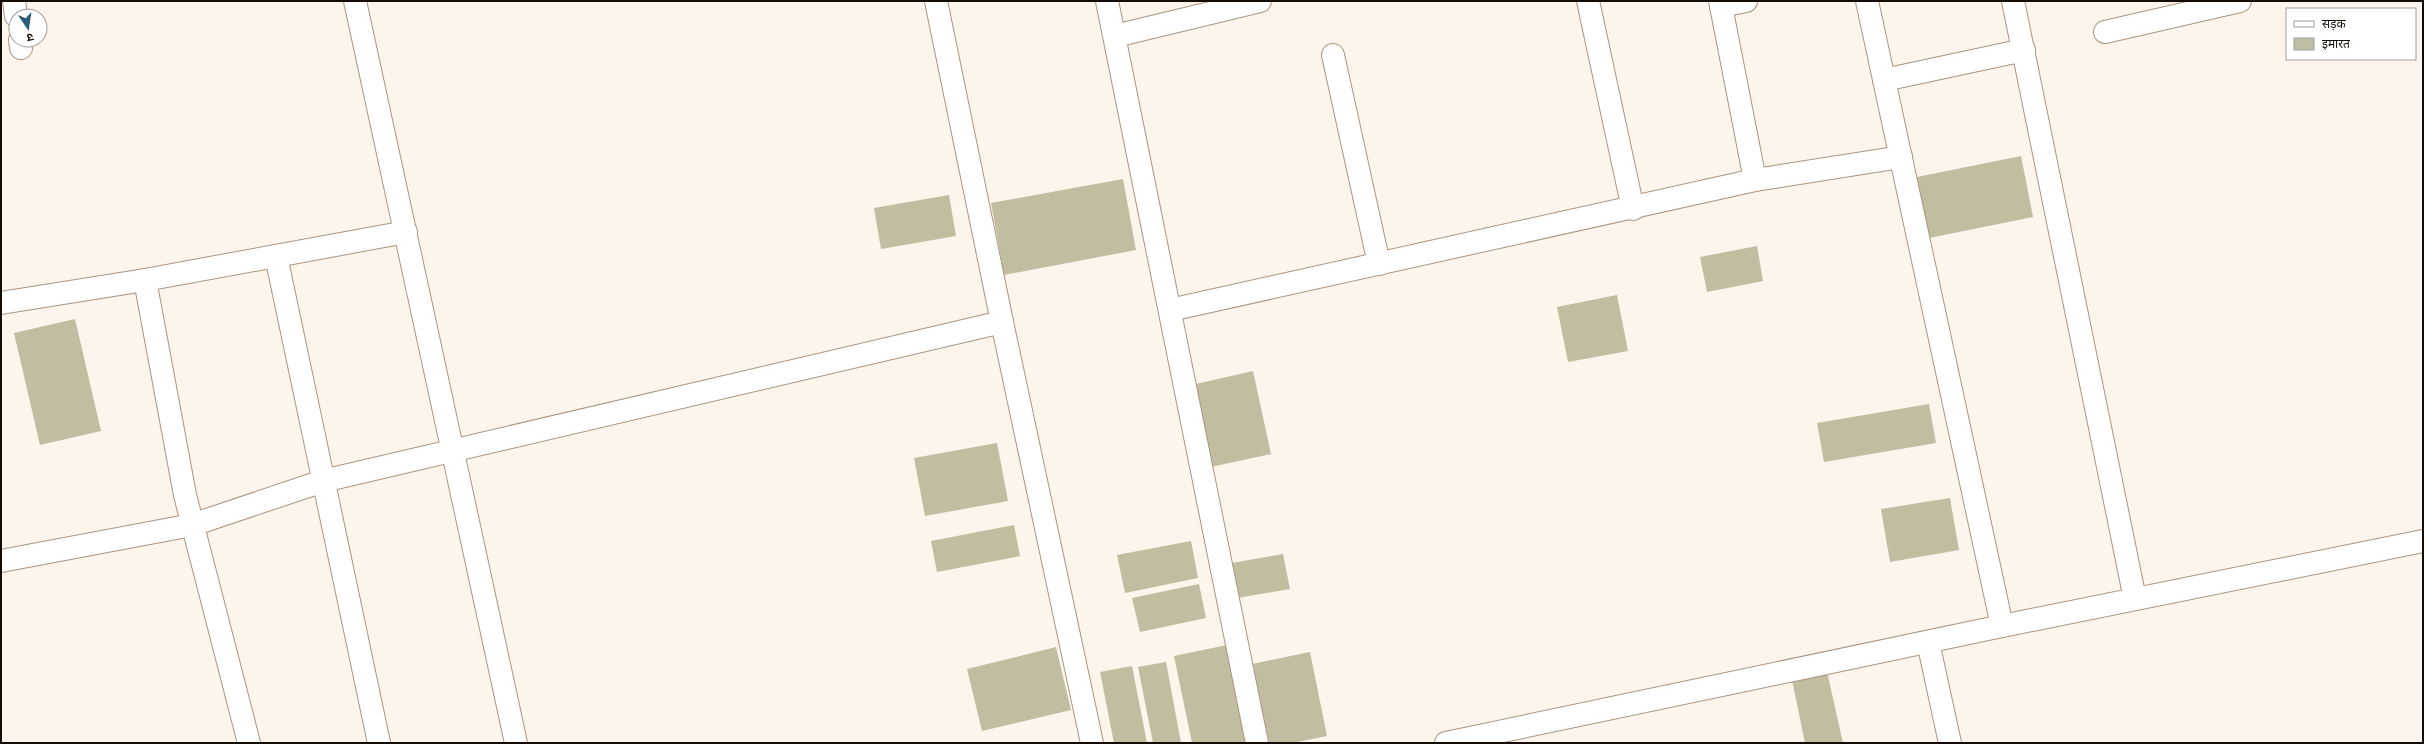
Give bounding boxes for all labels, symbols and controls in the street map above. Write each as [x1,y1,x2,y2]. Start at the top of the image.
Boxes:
north arrow [8,8,48,48]
legend [2286,8,2416,60]
text: सड़क [2322,15,2347,31]
text: उ [25,30,35,46]
text: इमारत [2322,35,2351,51]

